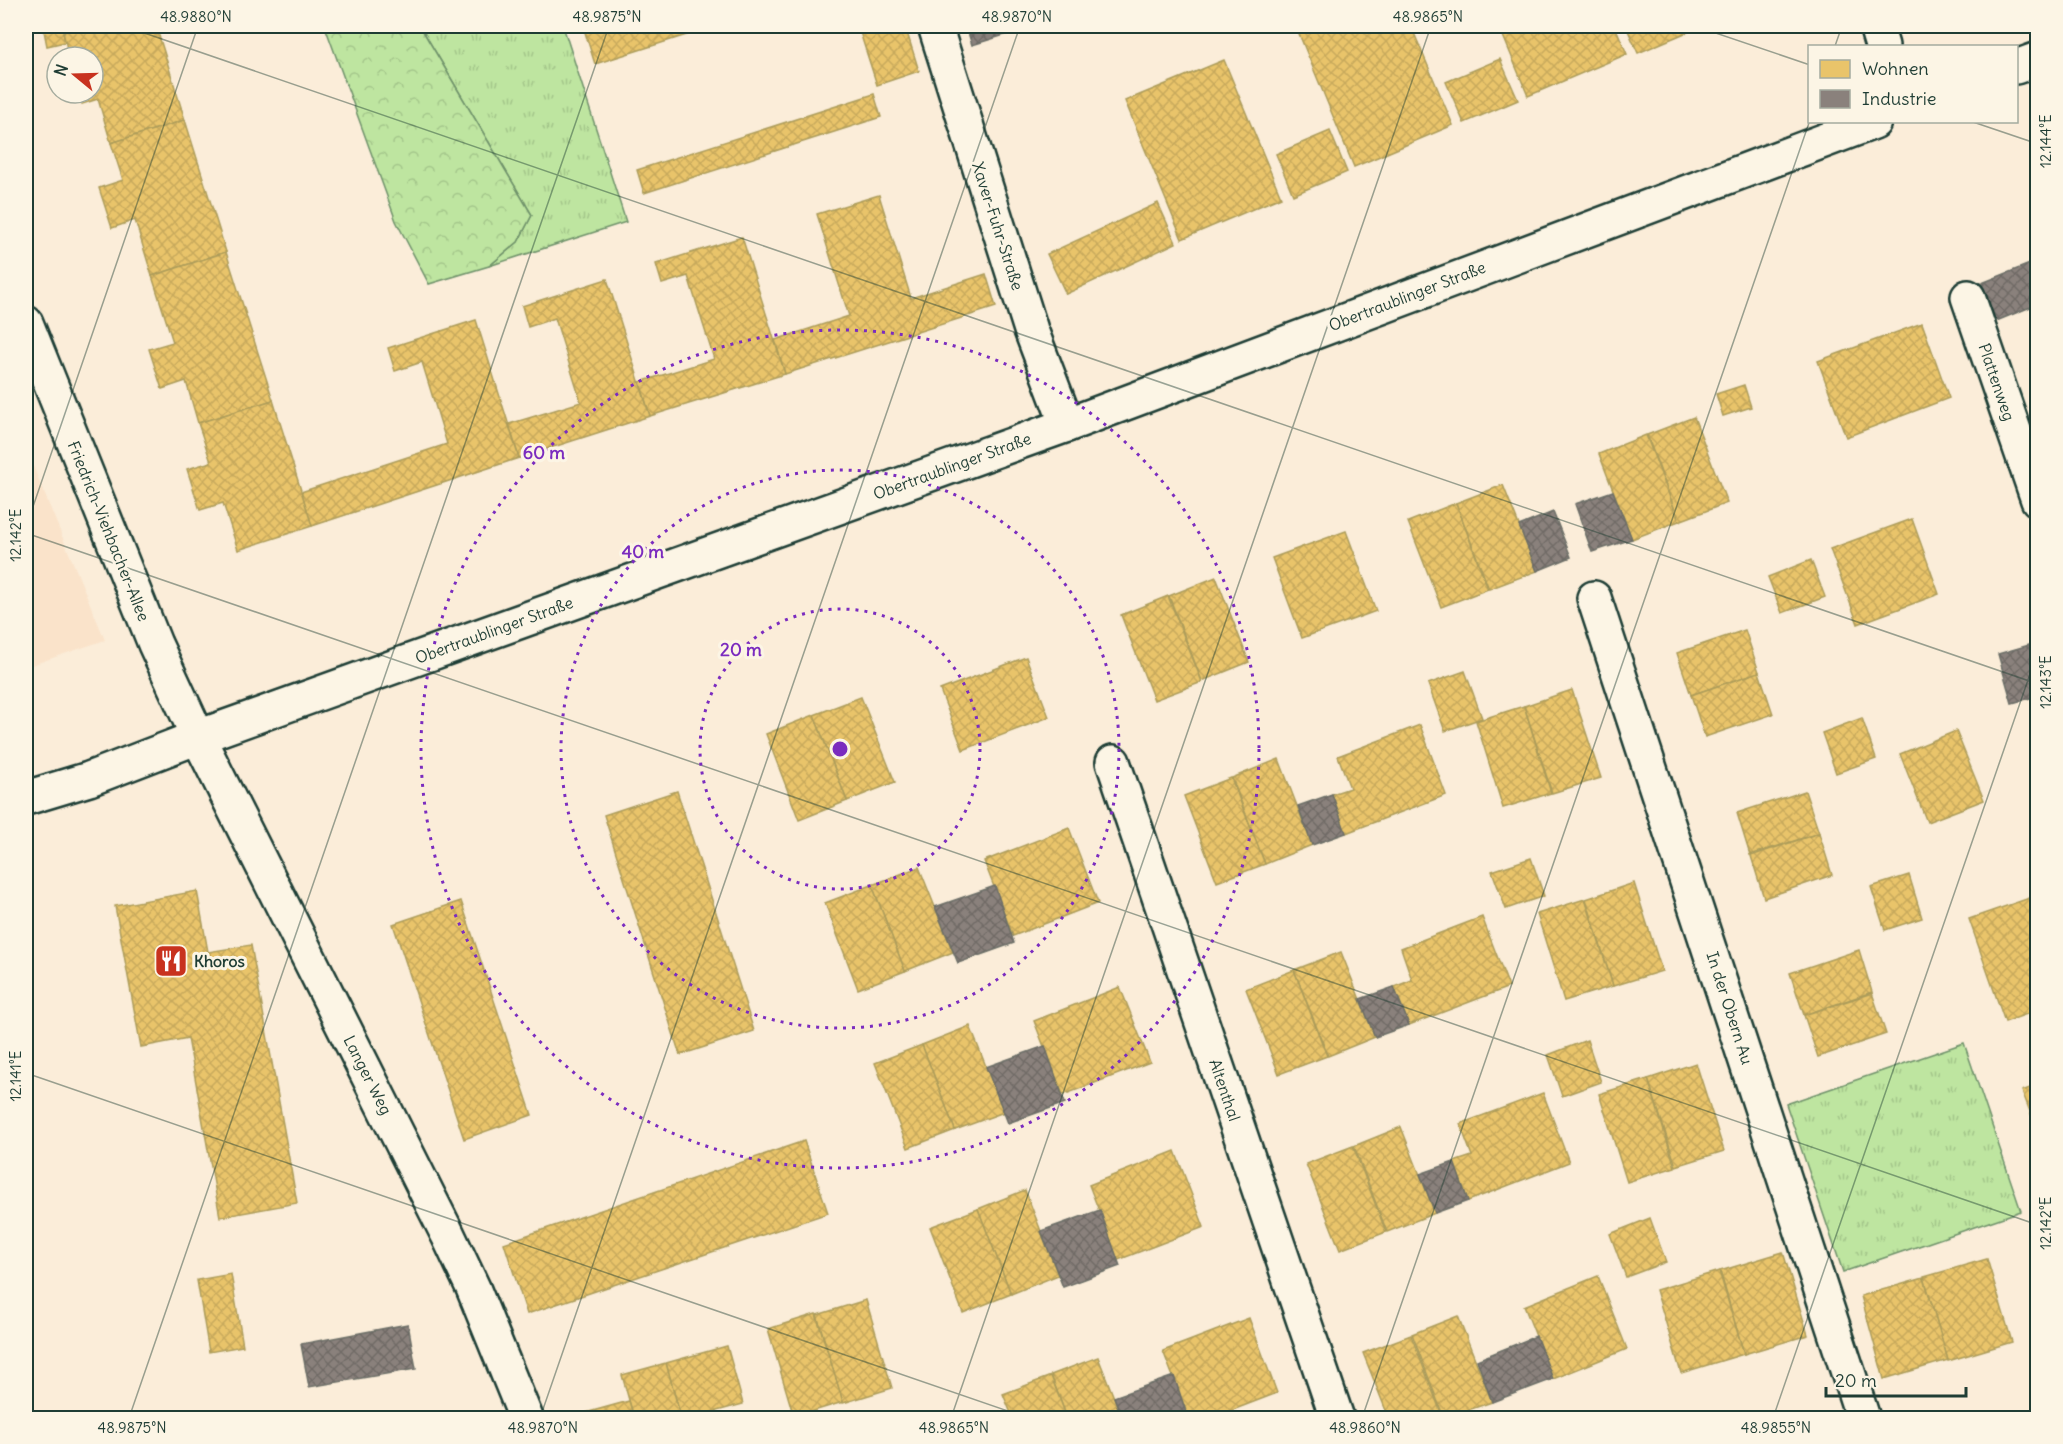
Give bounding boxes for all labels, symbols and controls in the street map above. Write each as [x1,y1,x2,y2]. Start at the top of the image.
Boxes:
text: 48.9880°N [160,7,232,26]
text: 48.9875°N [572,7,642,26]
text: 48.9870°N [982,7,1052,26]
text: 48.9865°N [1393,7,1463,26]
north arrow [45,45,105,105]
legend [1808,45,2018,123]
text: Wohnen [1862,57,1929,80]
text: N [50,62,72,79]
text: Industrie [1862,87,1937,110]
text: 12.144°E [2036,114,2055,168]
street label: Xaver-Fuhr-Straße [968,159,1028,293]
street label: Obertraublinger Straße [1326,257,1488,335]
street label: Plattenweg [1974,341,2020,423]
street label: Obertraublinger Straße [870,428,1034,504]
street label: Friedrich-Viehbacher-Allee [64,438,154,624]
text: 60 m [523,441,565,464]
text: 12.142°E [6,508,25,562]
text: 40 m [622,540,664,563]
street label: Obertraublinger Straße [412,592,576,668]
text: 20 m [720,638,762,661]
text: 12.143°E [2036,655,2055,709]
centre of rings [830,739,850,759]
restaurant icon: Khoros [153,943,189,979]
street label: In der Obern Au [1702,949,1758,1067]
place label: Khoros [194,951,245,971]
street label: Langer Weg [339,1032,397,1118]
text: 12.141°E [6,1050,25,1101]
street label: Altenthal [1205,1056,1245,1124]
text: 12.142°E [2036,1196,2055,1250]
scale bar [1826,1360,1966,1398]
text: 20 m [1835,1369,1877,1392]
text: 48.9875°N [97,1418,167,1437]
text: 48.9870°N [508,1418,578,1437]
text: 48.9865°N [919,1418,989,1437]
text: 48.9860°N [1329,1418,1401,1437]
text: 48.9855°N [1741,1418,1811,1437]

